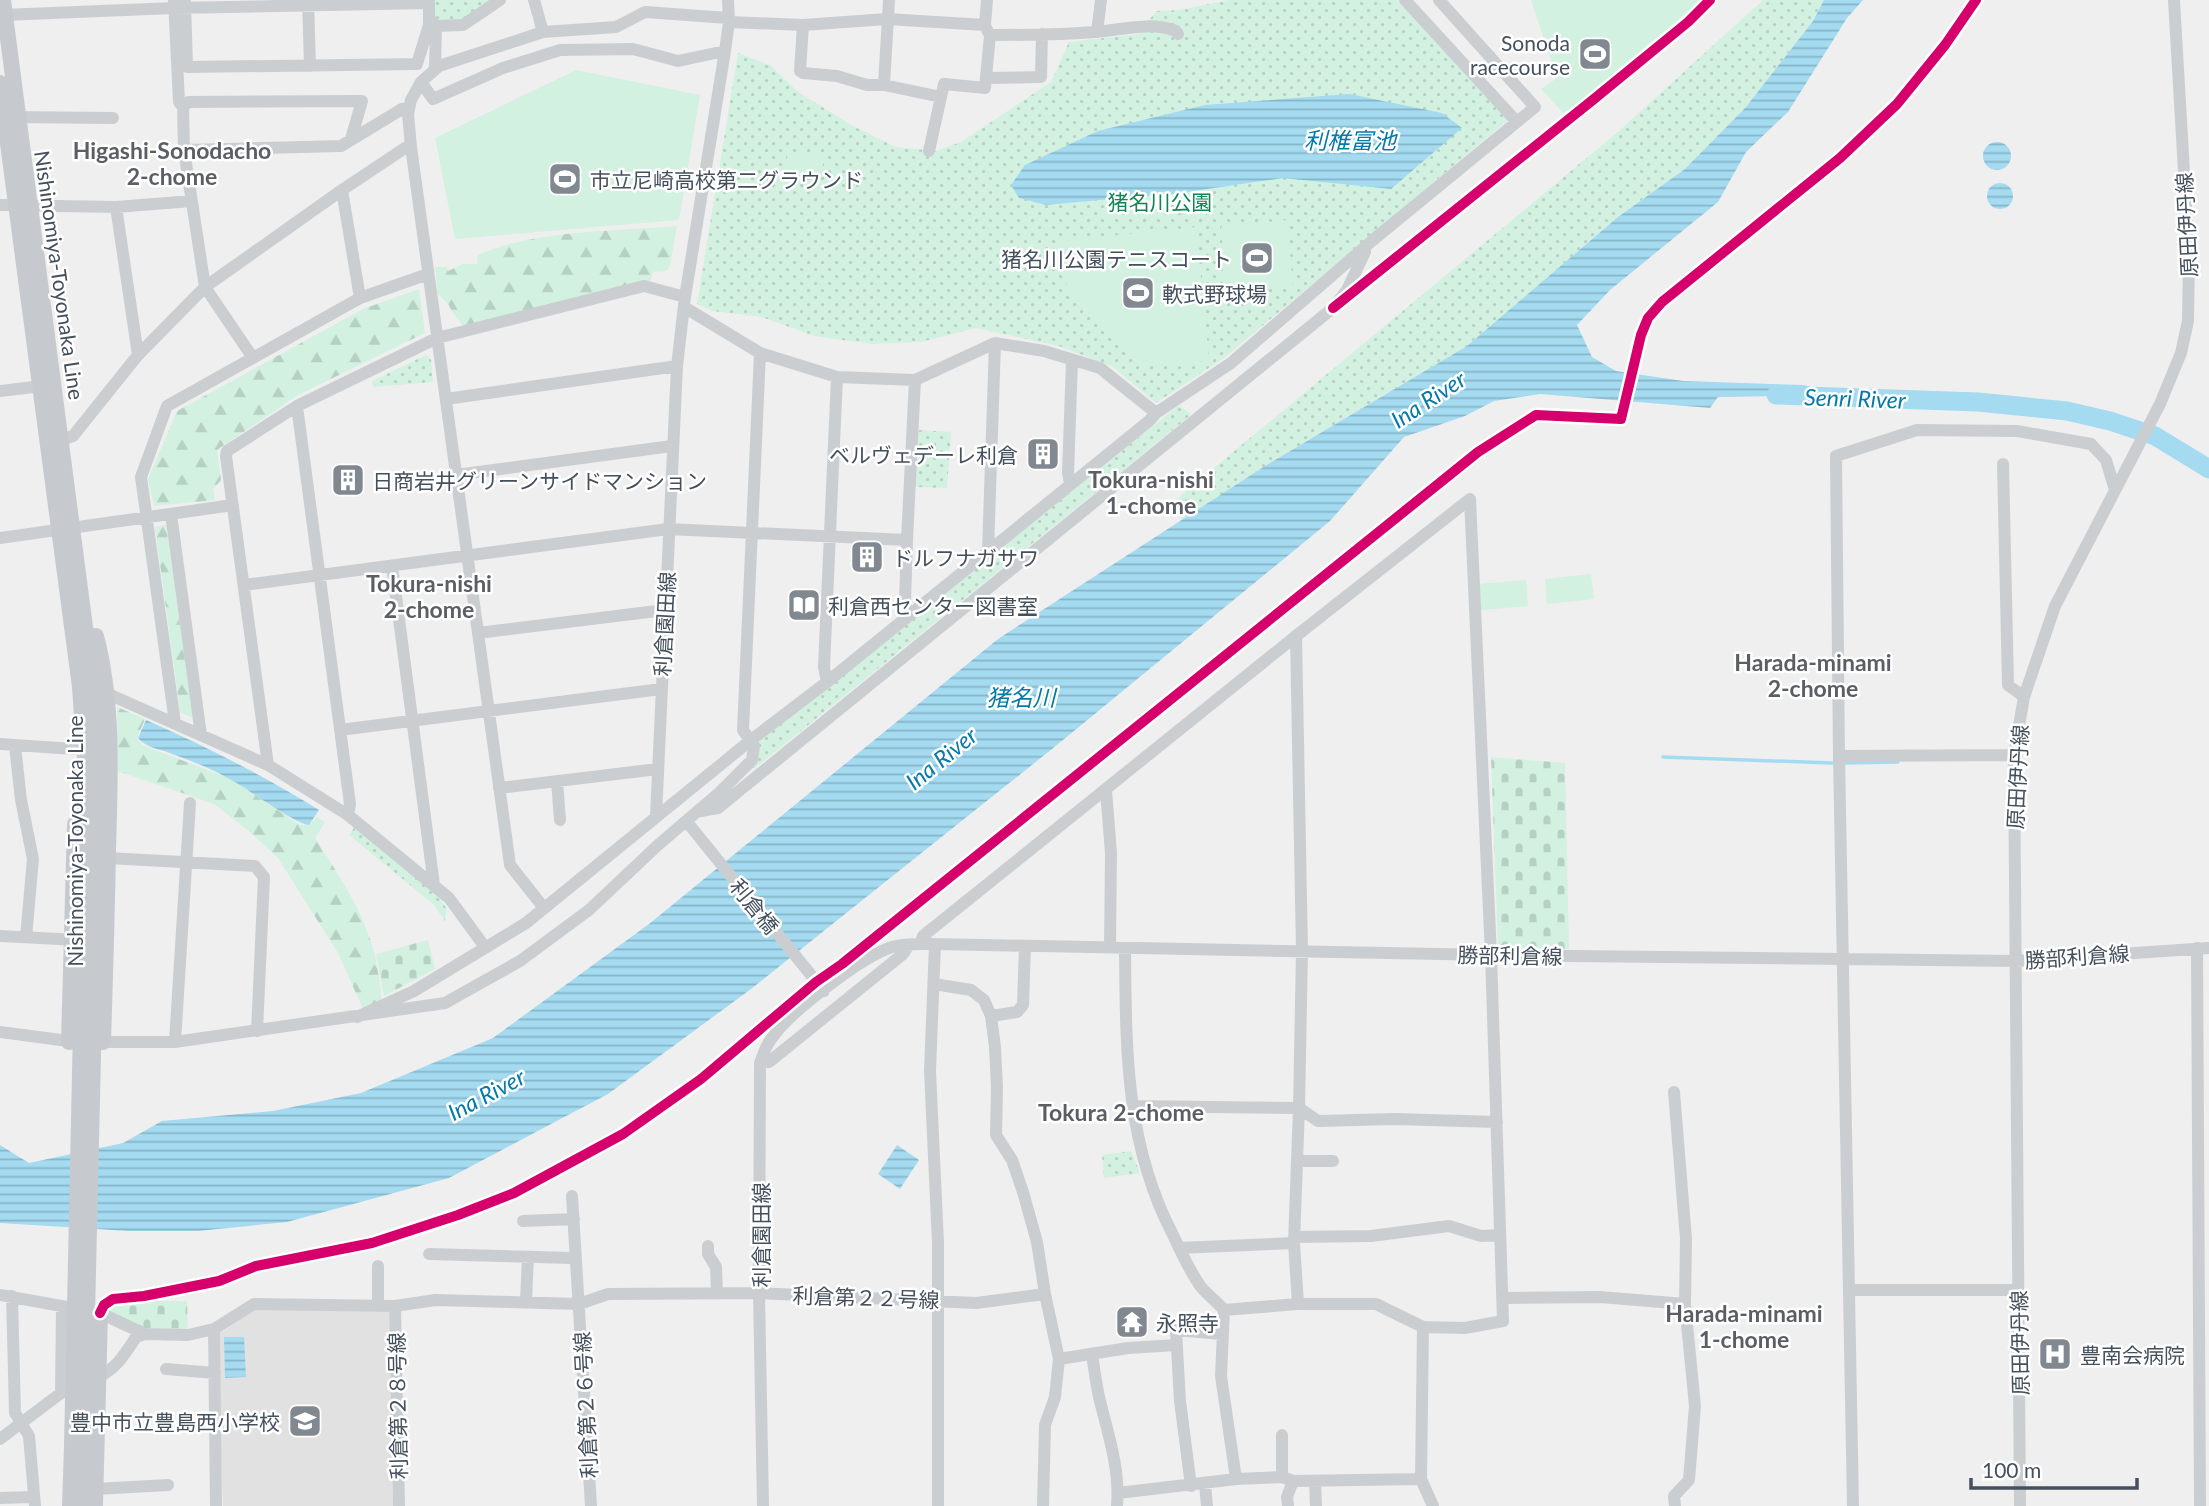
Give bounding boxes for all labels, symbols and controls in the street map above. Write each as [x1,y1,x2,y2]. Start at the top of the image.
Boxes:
place label: Sonoda racecourse [1470,30,1570,79]
sports icon: Sonoda racecourse [1576,35,1614,73]
water label: 利椎富池 [1304,126,1398,154]
district label: Higashi-Sonodacho 2-chome [73,136,271,190]
street label: Nishinomiya-Toyonaka Line [30,149,90,401]
sports icon: 市立尼崎高校第二グラウンド [546,160,584,198]
place label: 市立尼崎高校第二グラウンド [590,167,863,192]
street label: 原田伊丹線 [2171,172,2201,278]
park label: 猪名川公園 [1108,189,1213,214]
sports icon: 猪名川公園テニスコート [1238,239,1276,277]
place label: 猪名川公園テニスコート [1001,246,1232,271]
sports icon: 軟式野球場 [1119,274,1157,312]
place label: 軟式野球場 [1162,281,1267,306]
water label: Ina River [1385,364,1472,433]
water label: Senri River [1804,382,1907,414]
building icon: ベルヴェデーレ利倉 [1024,435,1062,473]
place label: ベルヴェデーレ利倉 [829,442,1018,467]
building icon: 日商岩井グリーンサイドマンション [329,461,367,499]
district label: Tokura-nishi 1-chome [1088,465,1214,519]
place label: 日商岩井グリーンサイドマンション [372,468,707,493]
building icon: ドルフナガサワ [848,538,886,576]
place label: ドルフナガサワ [892,545,1039,570]
district label: Tokura-nishi 2-chome [366,569,492,623]
street label: 利倉園田線 [649,571,679,677]
library icon: 利倉西センター図書室 [785,586,823,624]
place label: 利倉西センター図書室 [828,593,1038,618]
district label: Harada-minami 2-chome [1734,648,1892,702]
water label: 猪名川 [987,683,1059,711]
street label: Nishinomiya-Toyonaka Line [62,715,87,967]
water label: Ina River [900,720,983,795]
street label: 原田伊丹線 [2002,724,2032,830]
street label: 利倉橋 [725,874,785,938]
street label: 勝部利倉線 [2024,940,2130,972]
street label: 勝部利倉線 [1457,942,1563,968]
water label: Ina River [443,1062,530,1126]
district label: Tokura 2-chome [1038,1098,1204,1126]
street label: 利倉園田線 [748,1183,773,1288]
street label: 利倉第２２号線 [792,1282,940,1312]
street label: 原田伊丹線 [2006,1290,2032,1396]
district label: Harada-minami 1-chome [1665,1299,1823,1353]
temple icon: 永照寺 [1113,1303,1151,1341]
place label: 永照寺 [1156,1310,1219,1335]
street label: 利倉第２６号線 [569,1331,601,1479]
street label: 利倉第２８号線 [383,1332,411,1480]
hospital icon: 豊南会病院 [2036,1335,2074,1373]
place label: 豊南会病院 [2080,1342,2185,1367]
school or university icon: 豊中市立豊島西小学校 [286,1402,324,1440]
place label: 豊中市立豊島西小学校 [70,1409,280,1434]
scale bar [1971,1446,2137,1490]
text: 100 m [1982,1457,2041,1482]

